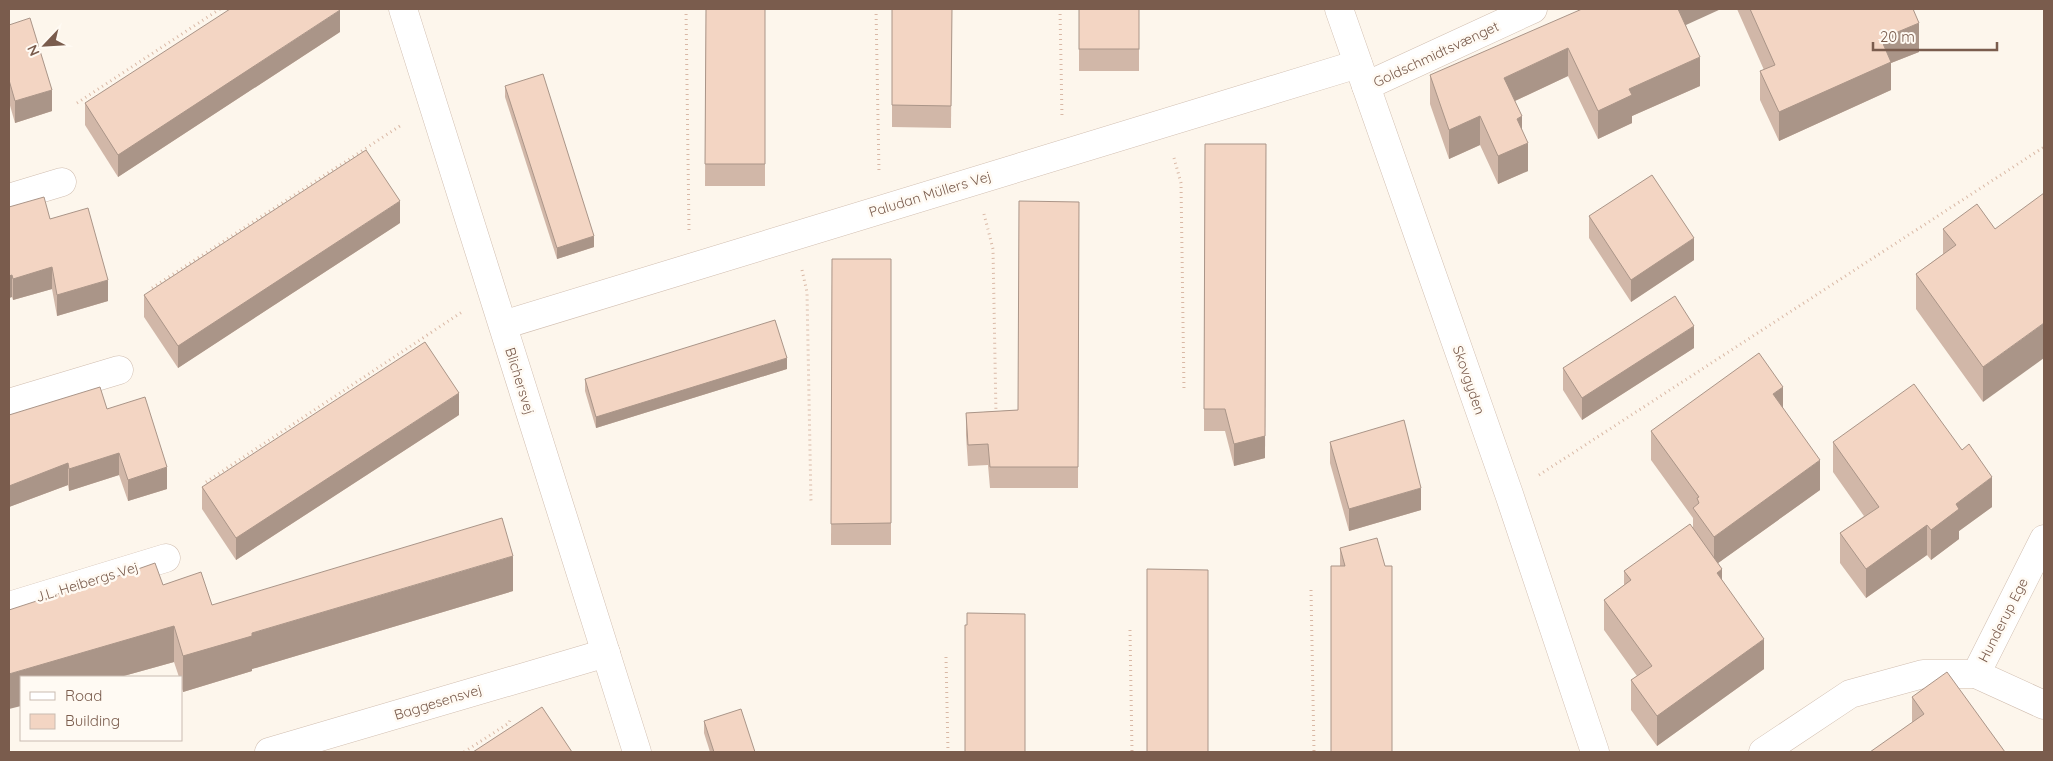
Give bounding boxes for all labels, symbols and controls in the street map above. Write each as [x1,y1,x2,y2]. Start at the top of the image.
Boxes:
street label: Goldschmidtsvænget [1370,17,1502,91]
north arrow [20,20,70,70]
scale bar [1873,20,1997,52]
text: 20 m [1880,27,1915,46]
text: N [23,42,44,59]
street label: Paludan Müllers Vej [867,167,993,221]
street label: Skovgyden [1449,343,1489,417]
street label: Blichersvej [501,345,539,417]
street label: J.L. Heibergs Vej [33,558,141,606]
street label: Hunderup Ege [1974,575,2032,665]
legend [20,676,182,741]
street label: Baggesensvej [392,680,484,724]
text: Road [65,686,102,705]
text: Building [65,711,120,730]

